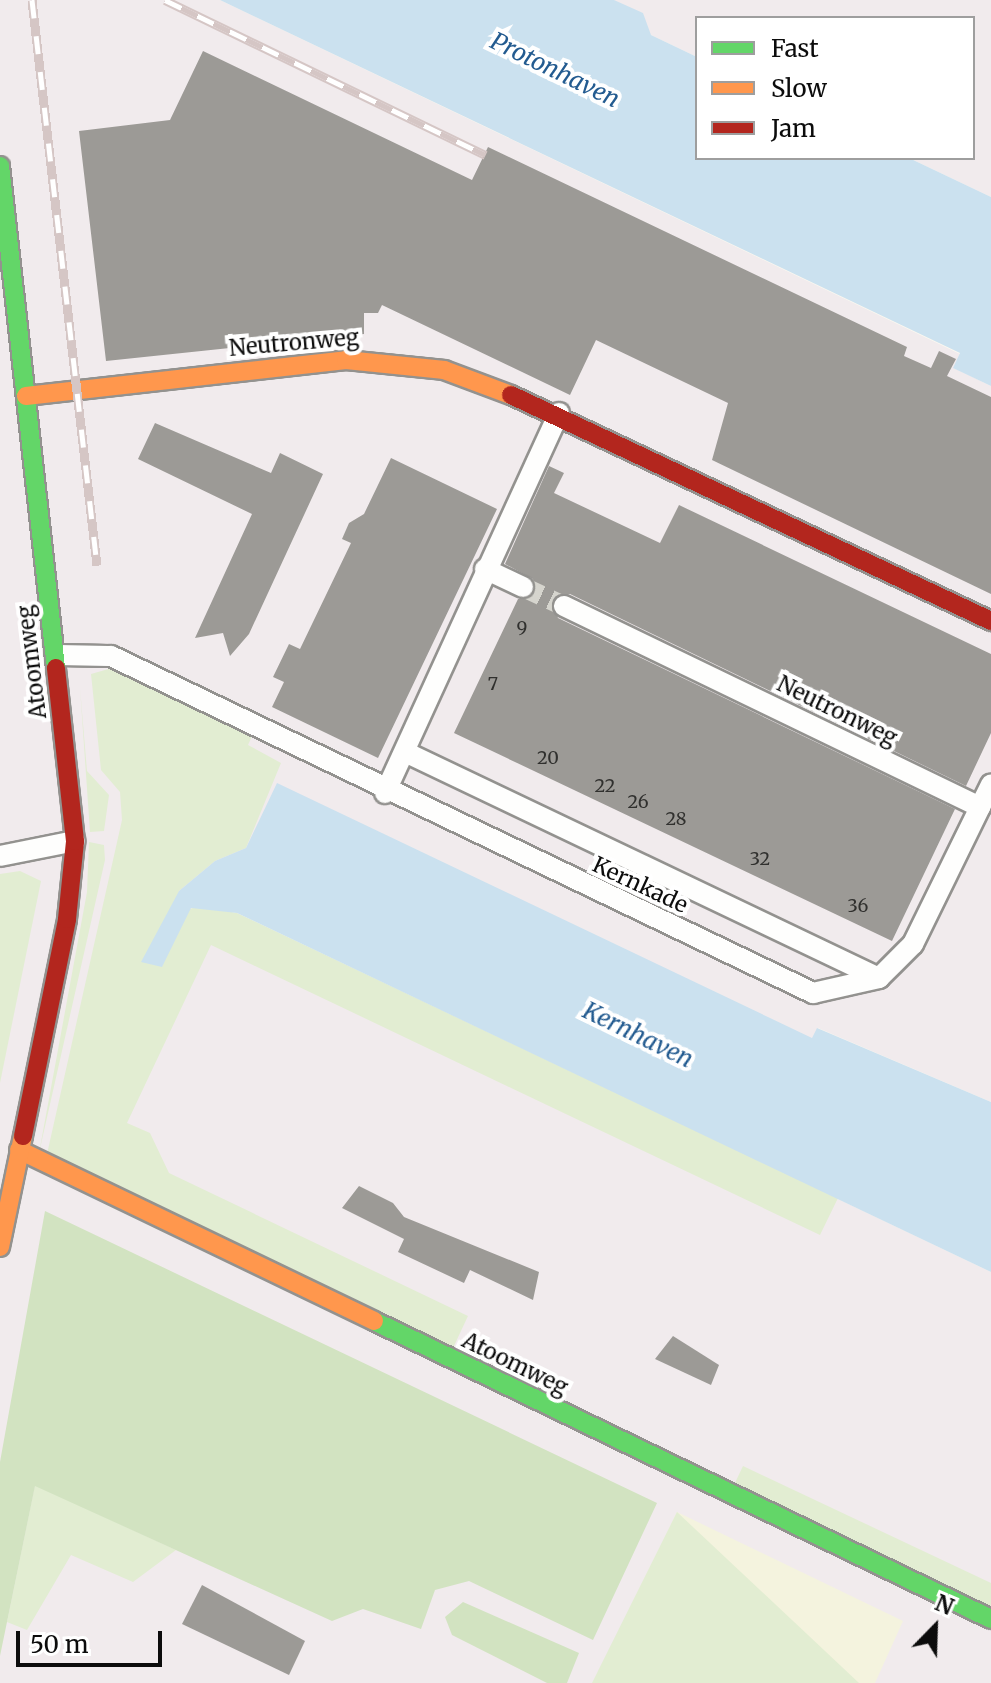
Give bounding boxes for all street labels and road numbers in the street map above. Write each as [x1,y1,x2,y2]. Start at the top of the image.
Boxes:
street label: Neutronweg [228,324,360,362]
street label: Atoomweg [12,604,52,720]
street label: Neutronweg [773,671,901,751]
street label: Kernkade [588,851,692,919]
street label: Atoomweg [458,1327,572,1401]

